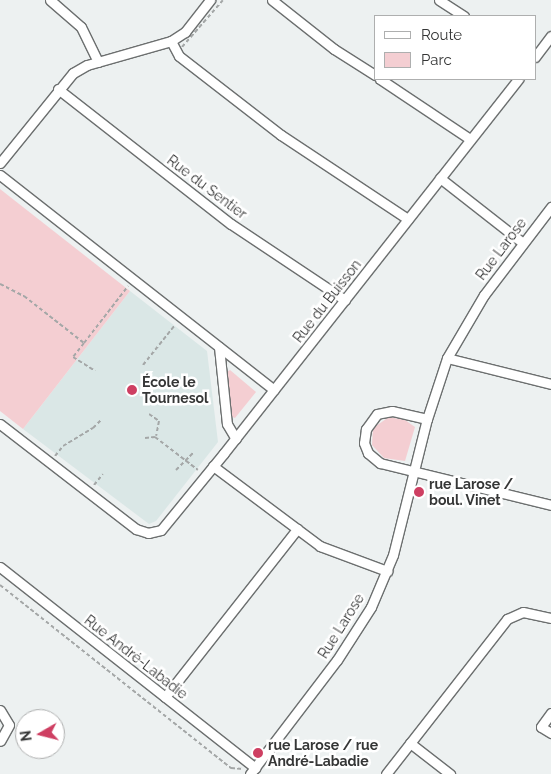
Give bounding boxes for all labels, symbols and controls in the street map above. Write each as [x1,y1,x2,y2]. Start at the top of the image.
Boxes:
legend [374,15,536,80]
text: Route [421,26,462,44]
text: Parc [421,51,452,69]
street label: Rue du Sentier [164,152,250,222]
street label: Rue Larose [472,215,530,283]
street label: Rue du Buisson [289,256,365,346]
place label: École le Tournesol [142,374,209,407]
marker: École le Tournesol [126,384,138,396]
place label: rue Larose / boul. Vinet [429,476,513,508]
marker: rue Larose / boul. Vinet [413,486,425,498]
street label: Rue Larose [315,591,367,661]
street label: Rue André-Labadie [81,611,191,703]
north arrow [15,709,65,759]
text: N [17,730,35,742]
place label: rue Larose / rue André-Labadie [268,737,378,770]
marker: rue Larose / rue André-Labadie [252,747,264,759]

